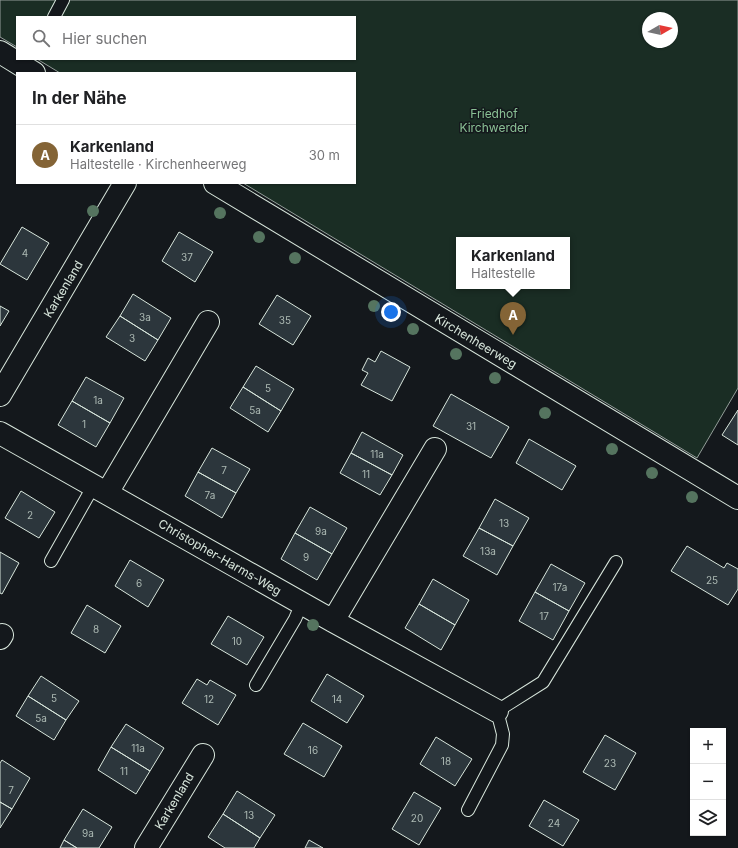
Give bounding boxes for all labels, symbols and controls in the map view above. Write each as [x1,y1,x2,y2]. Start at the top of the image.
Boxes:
north arrow [642,12,678,48]
search box [16,16,356,60]
icon: search [30,27,52,49]
text: Hier suchen [62,29,147,48]
text: In der Nähe [32,88,127,108]
park label: Friedhof Kirchwerder [459,106,529,135]
text: Karkenland [70,137,154,156]
text: A [40,147,50,163]
text: 30 m [309,147,340,163]
text: Haltestelle · Kirchenheerweg [70,156,246,172]
popup [456,237,570,289]
text: Karkenland [471,246,555,265]
house number: 4 [22,247,28,259]
house number: 37 [181,251,193,263]
street label: Karkenland [40,258,86,320]
text: Haltestelle [471,265,535,281]
your location [381,302,401,322]
pin: A [500,302,526,335]
house number: 3a [139,311,151,323]
street label: Kirchenheerweg [432,311,520,371]
house number: 35 [279,314,291,326]
house number: 3 [129,332,135,344]
house number: 5 [265,382,271,394]
house number: 1a [93,394,103,406]
house number: 5a [249,404,261,416]
house number: 1 [82,418,86,430]
house number: 31 [466,420,476,432]
house number: 11a [370,448,384,460]
house number: 7 [221,464,227,476]
house number: 11 [362,468,370,480]
house number: 7a [205,489,215,501]
house number: 2 [27,509,33,521]
street label: Christopher-Harms-Weg [156,516,284,598]
house number: 13 [499,517,509,529]
house number: 9a [315,525,327,537]
house number: 13a [480,545,496,557]
house number: 9 [303,551,309,563]
house number: 25 [706,574,718,586]
house number: 6 [136,577,142,589]
house number: 17a [553,581,567,593]
house number: 17 [539,610,549,622]
house number: 8 [93,623,99,635]
house number: 10 [232,635,242,647]
house number: 5 [51,692,57,704]
house number: 12 [204,693,214,705]
house number: 14 [332,693,342,705]
house number: 5a [35,712,47,724]
map controls [690,728,726,836]
button: + [690,728,726,764]
house number: 11a [131,742,145,754]
house number: 16 [308,744,318,756]
house number: 18 [441,755,451,767]
house number: 23 [604,757,616,769]
button: − [690,764,726,800]
house number: 11 [120,765,128,777]
street label: Karkenland [151,770,197,832]
house number: 7 [8,784,14,796]
button: layers [690,800,726,836]
house number: 13 [244,809,254,821]
house number: 20 [411,812,423,824]
house number: 24 [548,817,560,829]
house number: 9a [82,827,94,839]

